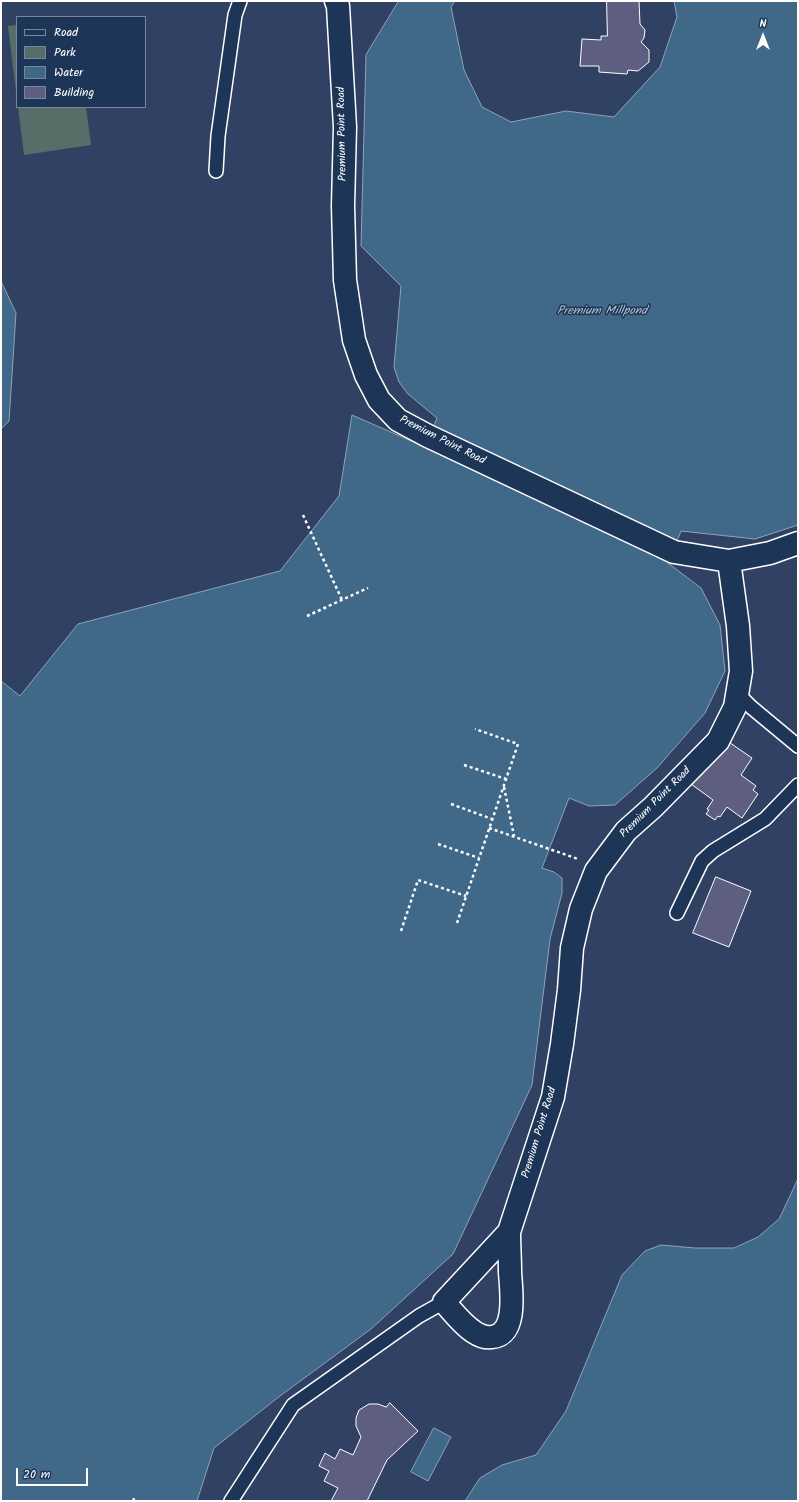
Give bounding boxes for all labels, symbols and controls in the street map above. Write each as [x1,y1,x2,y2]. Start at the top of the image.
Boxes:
text: N [760,15,766,33]
legend [16,16,146,108]
north arrow [743,16,783,56]
text: Road [54,23,78,42]
text: Park [54,43,76,62]
text: Water [54,63,83,82]
text: Building [54,83,94,102]
street label: Premium Point Road [336,87,350,181]
water label: Premium Millpond [557,305,647,319]
street label: Premium Point Road [397,414,487,468]
street label: Premium Point Road [618,765,694,841]
street label: Premium Point Road [520,1086,560,1180]
scale bar [18,1460,90,1486]
text: 20 m [23,1465,50,1484]

